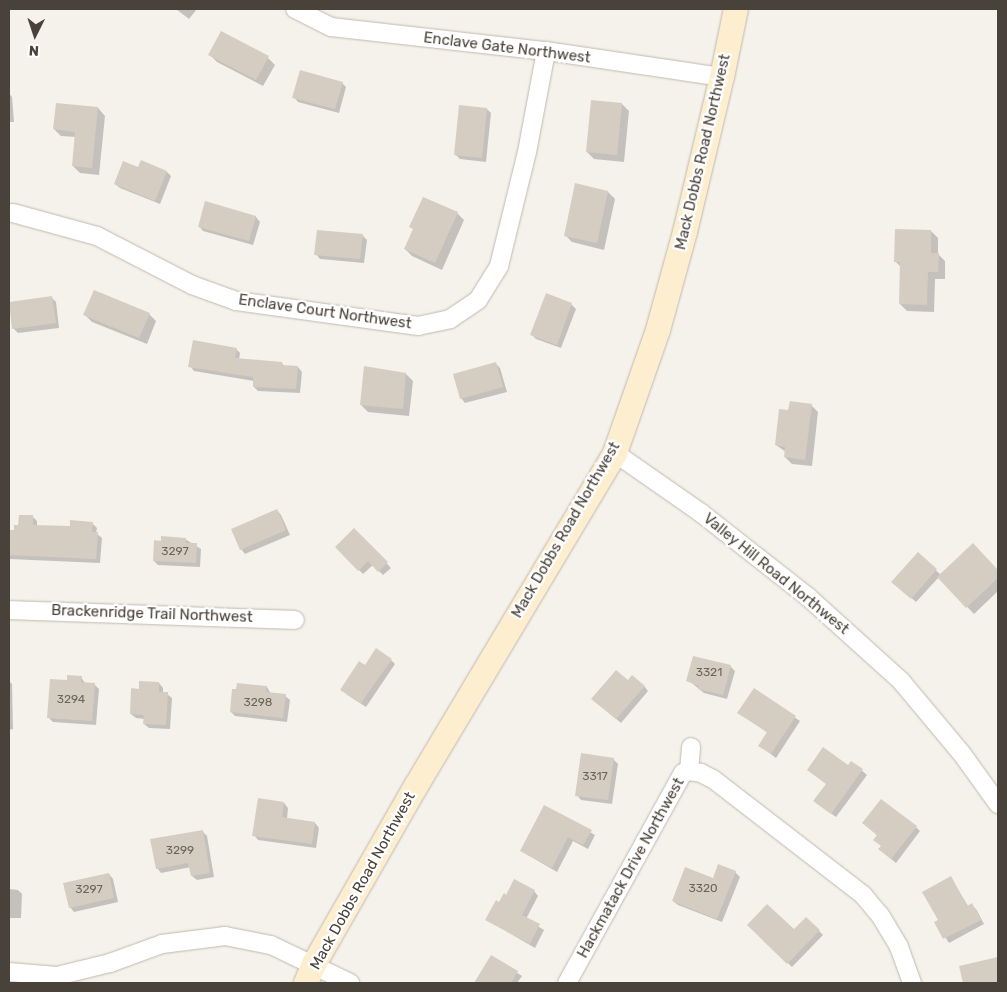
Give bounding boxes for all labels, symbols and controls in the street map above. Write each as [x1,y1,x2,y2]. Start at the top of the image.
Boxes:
north arrow [10,10,60,60]
street label: Enclave Gate Northwest [422,29,592,67]
text: N [28,42,40,59]
street label: Mack Dobbs Road Northwest [672,52,734,252]
street label: Enclave Court Northwest [237,291,413,333]
street label: Mack Dobbs Road Northwest [508,439,624,621]
street label: Valley Hill Road Northwest [699,510,853,638]
house number: 3297 [161,545,189,559]
street label: Brackenridge Trail Northwest [51,601,253,627]
house number: 3321 [696,666,722,680]
house number: 3294 [57,693,85,707]
house number: 3298 [243,696,273,710]
house number: 3317 [582,770,608,784]
street label: Hackmatack Drive Northwest [574,775,688,961]
street label: Mack Dobbs Road Northwest [307,789,419,973]
house number: 3299 [166,844,194,858]
house number: 3320 [688,882,718,896]
house number: 3297 [75,883,103,897]

